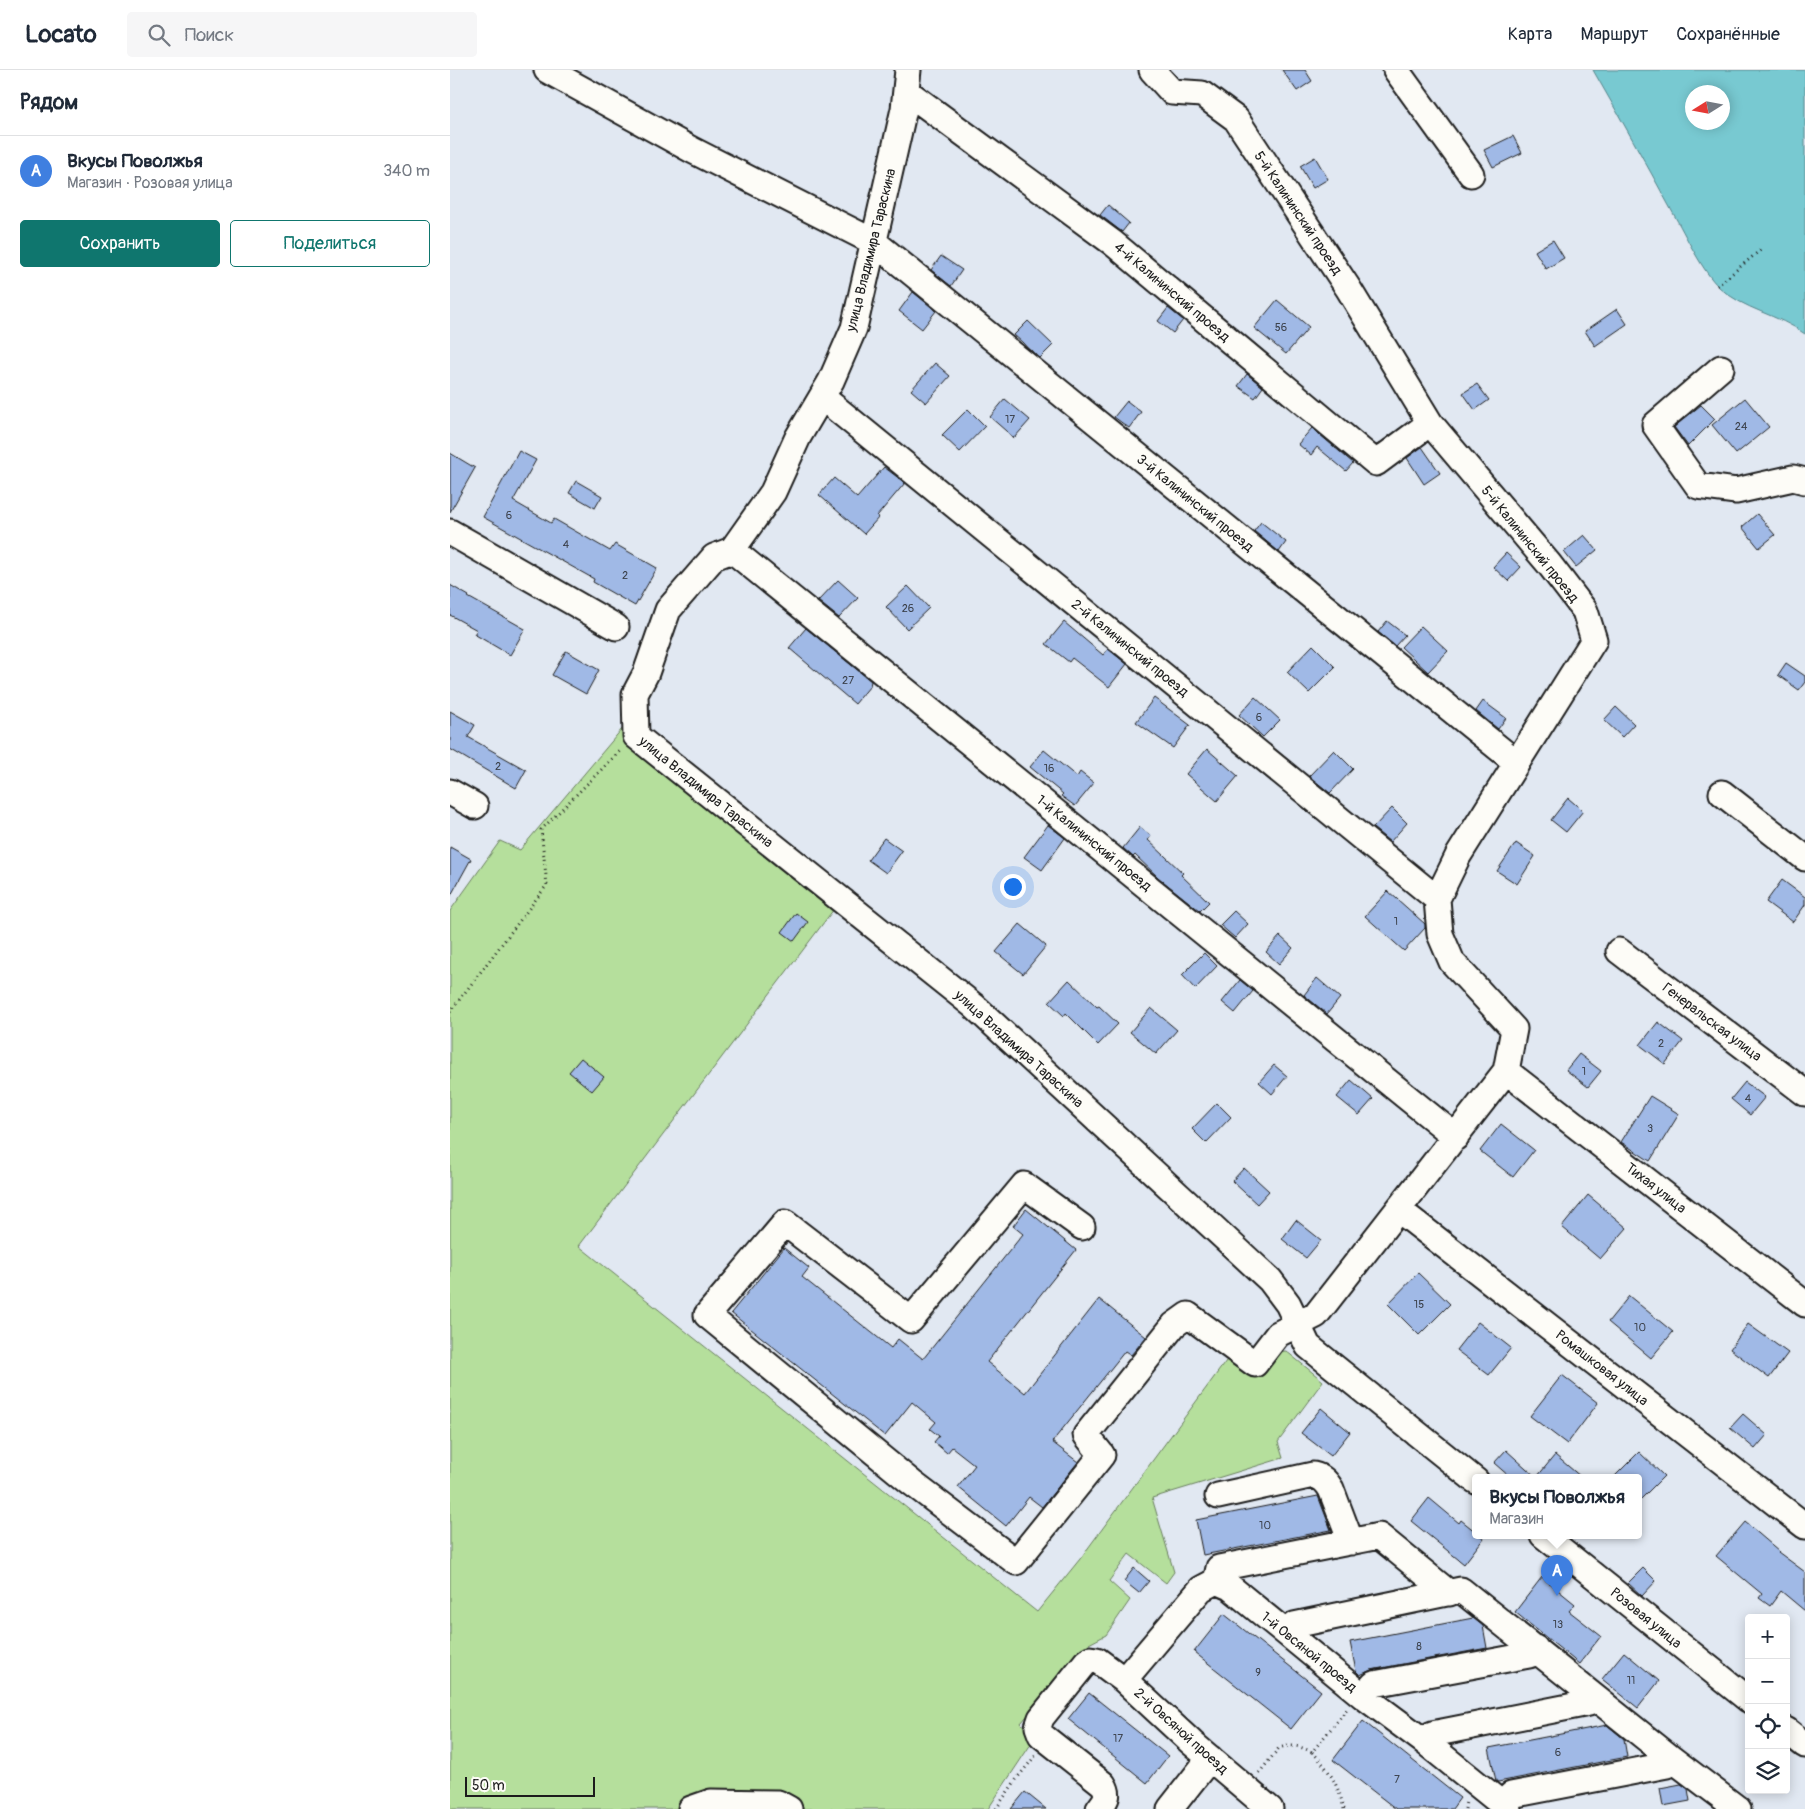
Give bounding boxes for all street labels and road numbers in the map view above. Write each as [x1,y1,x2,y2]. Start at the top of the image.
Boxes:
street label: 5-й Калининский проезд [1250,148,1346,278]
street label: улица Владимира Тараскина [842,167,899,334]
street label: 4-й Калининский проезд [1111,239,1234,346]
street label: 3-й Калининский проезд [1133,451,1257,556]
street label: 5-й Калининский проезд [1478,482,1583,606]
street label: 2-й Калининский проезд [1068,596,1192,701]
street label: улица Владимира Тараскина [635,732,776,851]
street label: 1-й Калининский проезд [1033,791,1155,895]
street label: Генеральская улица [1659,979,1765,1065]
street label: улица Владимира Тараскина [950,986,1087,1111]
street label: Тихая улица [1622,1159,1690,1217]
street label: Ромашковая улица [1552,1327,1652,1409]
street label: Розовая улица [1607,1584,1685,1652]
street label: 1-й Овсяной проезд [1258,1608,1361,1696]
street label: 2-й Овсяной проезд [1131,1684,1232,1778]

